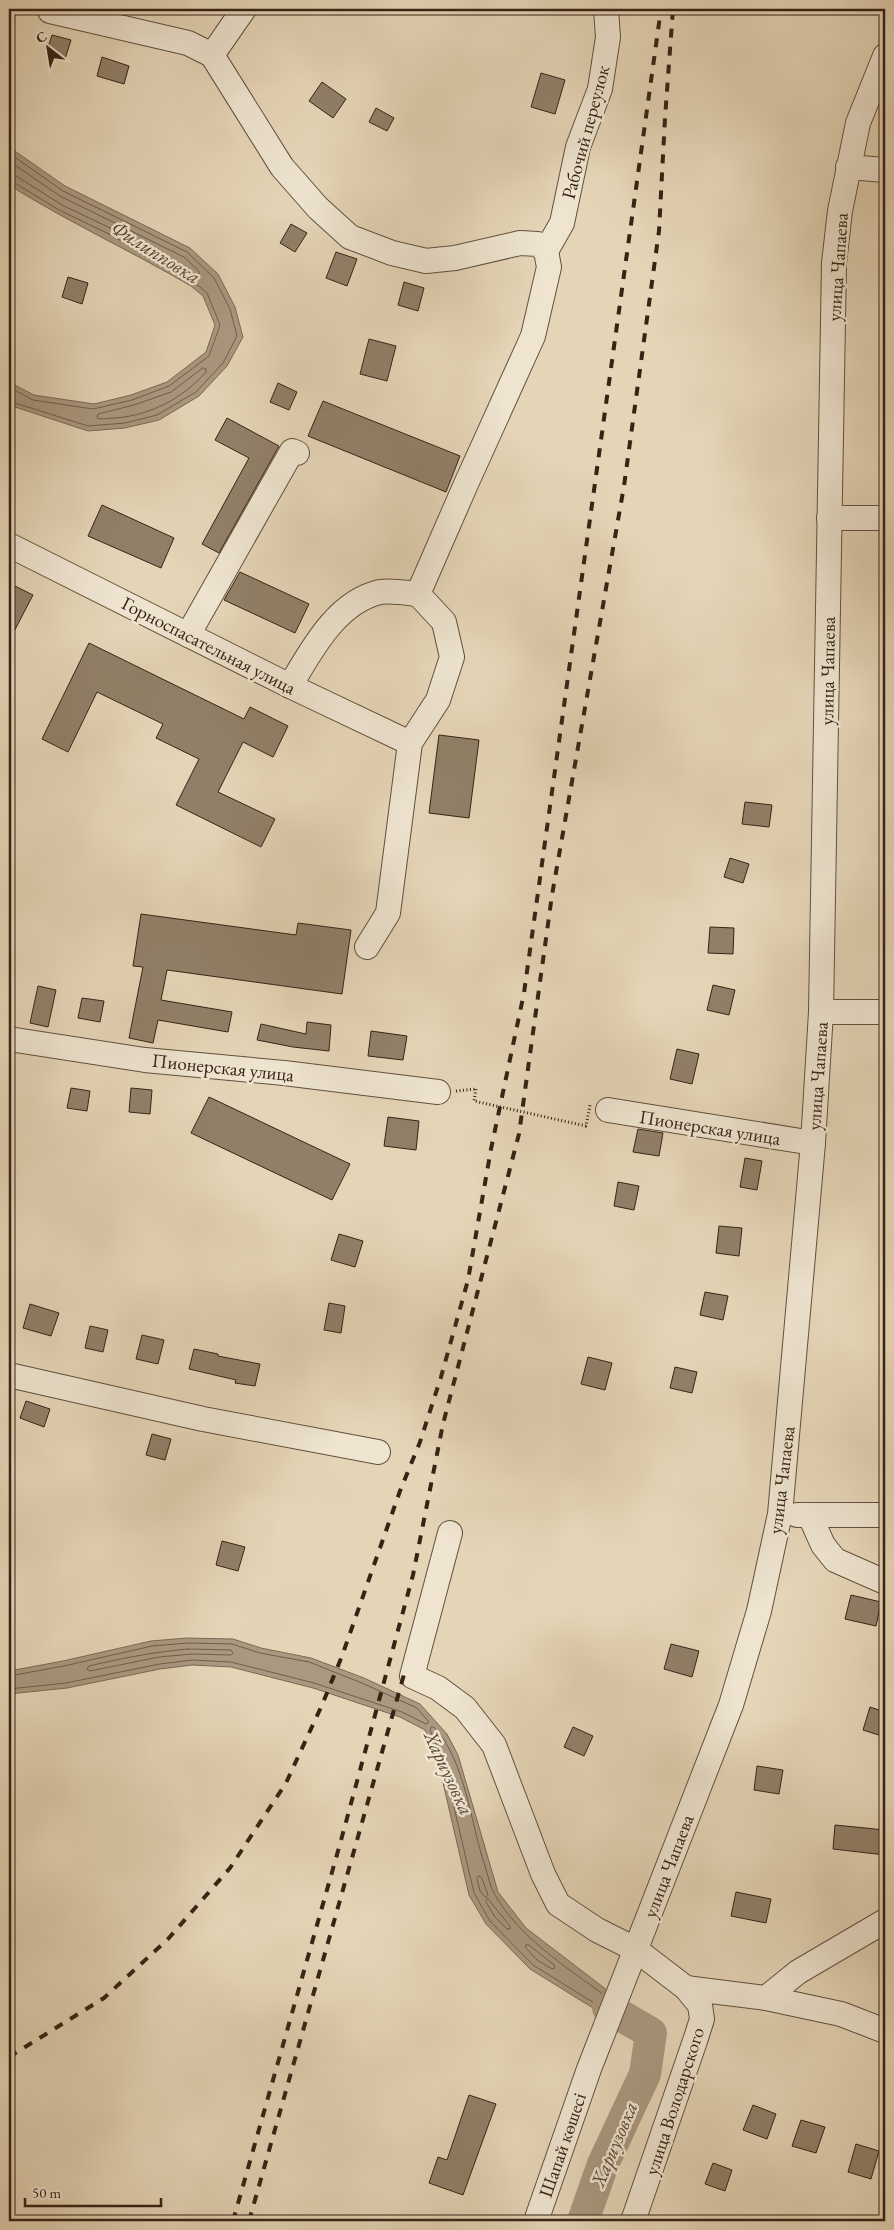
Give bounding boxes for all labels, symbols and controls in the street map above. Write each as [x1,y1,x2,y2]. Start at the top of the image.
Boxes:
north arrow [22,22,72,72]
text: С [32,27,50,47]
street label: Рабочий переулок [556,63,615,202]
street label: улица Чапаева [821,211,854,322]
water label: Филипповка [107,214,205,290]
street label: Горноспасательная улица [117,591,300,700]
street label: улица Чапаева [814,616,841,726]
street label: улица Чапаева [801,1020,834,1131]
street label: Пионерская улица [151,1048,296,1087]
street label: Пионерская улица [637,1104,783,1151]
street label: улица Чапаева [762,1424,801,1536]
water label: Хариузовка [417,1725,480,1819]
street label: улица Чапаева [637,1811,700,1921]
street label: улица Володарского [639,2024,710,2178]
street label: Шапай көшесі [533,2089,592,2201]
water label: Хариузовка [584,2098,643,2192]
scale bar [25,2175,161,2207]
text: 50 m [32,2183,61,2202]

